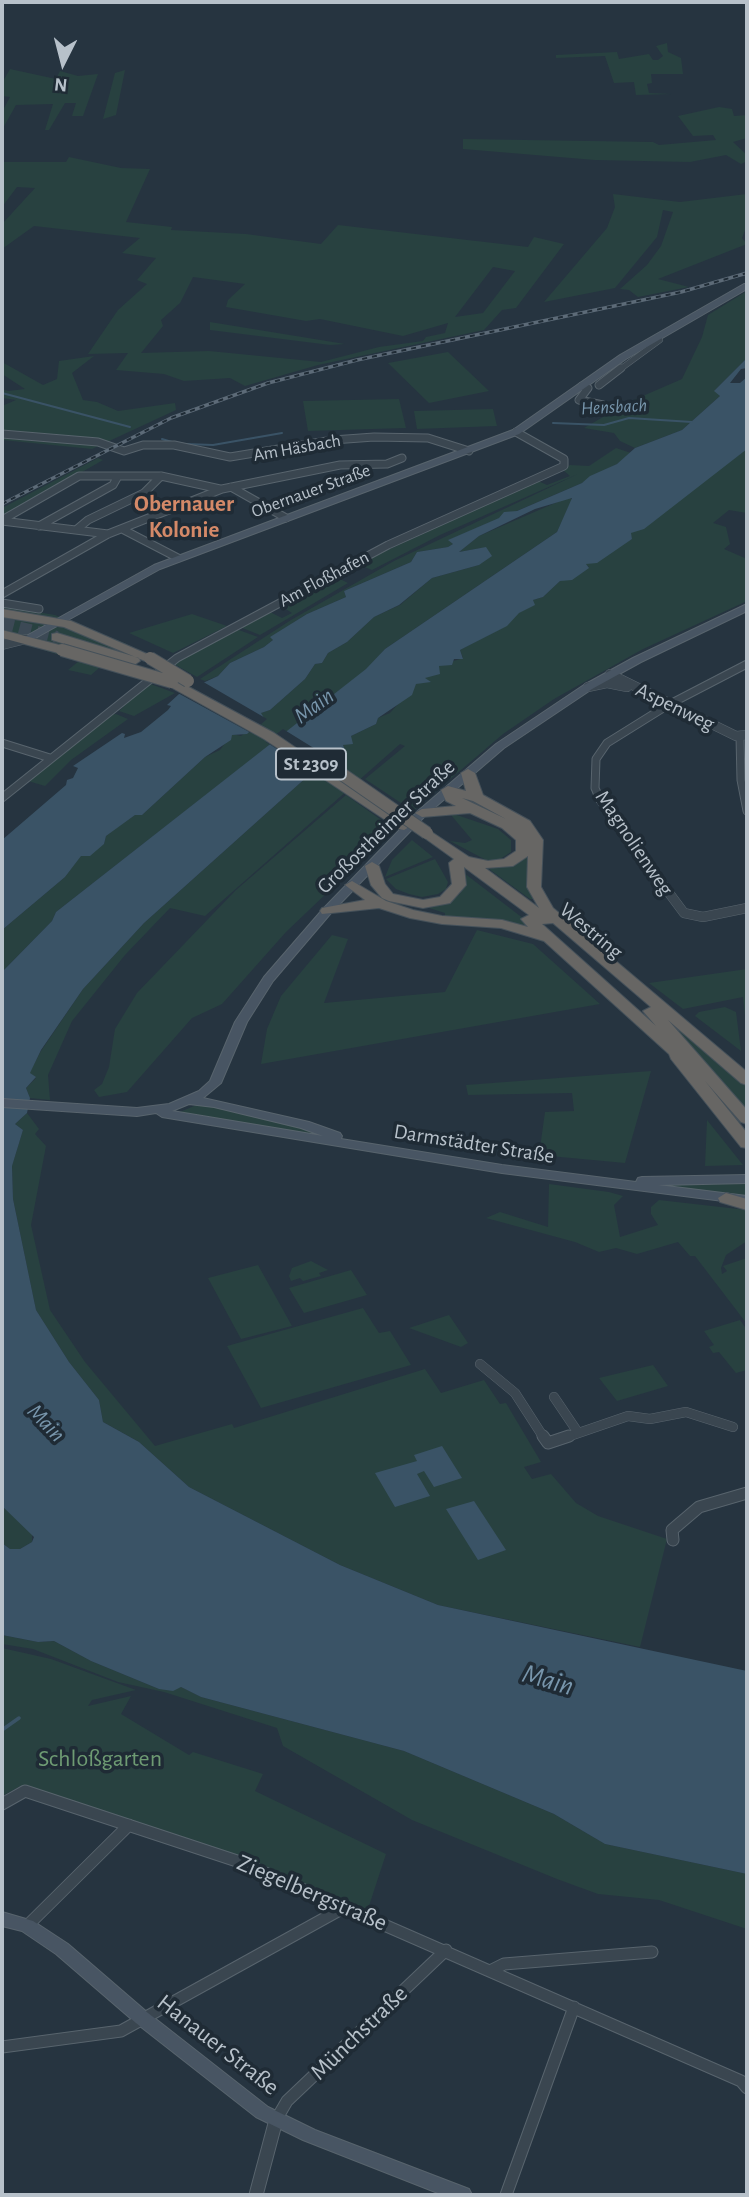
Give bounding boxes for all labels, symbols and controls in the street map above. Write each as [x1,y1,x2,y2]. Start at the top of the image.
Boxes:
north arrow [28,28,98,98]
text: N [53,74,68,95]
water label: Hensbach [580,394,648,420]
street label: Am Häsbach [252,430,342,466]
street label: Obernauer Straße [249,459,373,523]
district label: Obernauer Kolonie [134,490,234,544]
street label: Am Floßhafen [275,546,373,612]
street label: Aspenweg [632,677,718,737]
water label: Main [289,682,339,730]
road number: St 2309 [276,748,346,779]
street label: Großostheimer Straße [312,755,460,899]
street label: Magnolienweg [590,786,678,900]
street label: Westring [554,897,628,965]
street label: Darmstädter Straße [392,1119,556,1169]
water label: Main [21,1398,71,1448]
water label: Main [518,1657,578,1703]
park label: Schloßgarten [38,1745,162,1773]
street label: Ziegelbergstraße [233,1848,391,1938]
street label: Münchstraße [304,1980,414,2086]
street label: Hanauer Straße [151,1988,285,2102]

